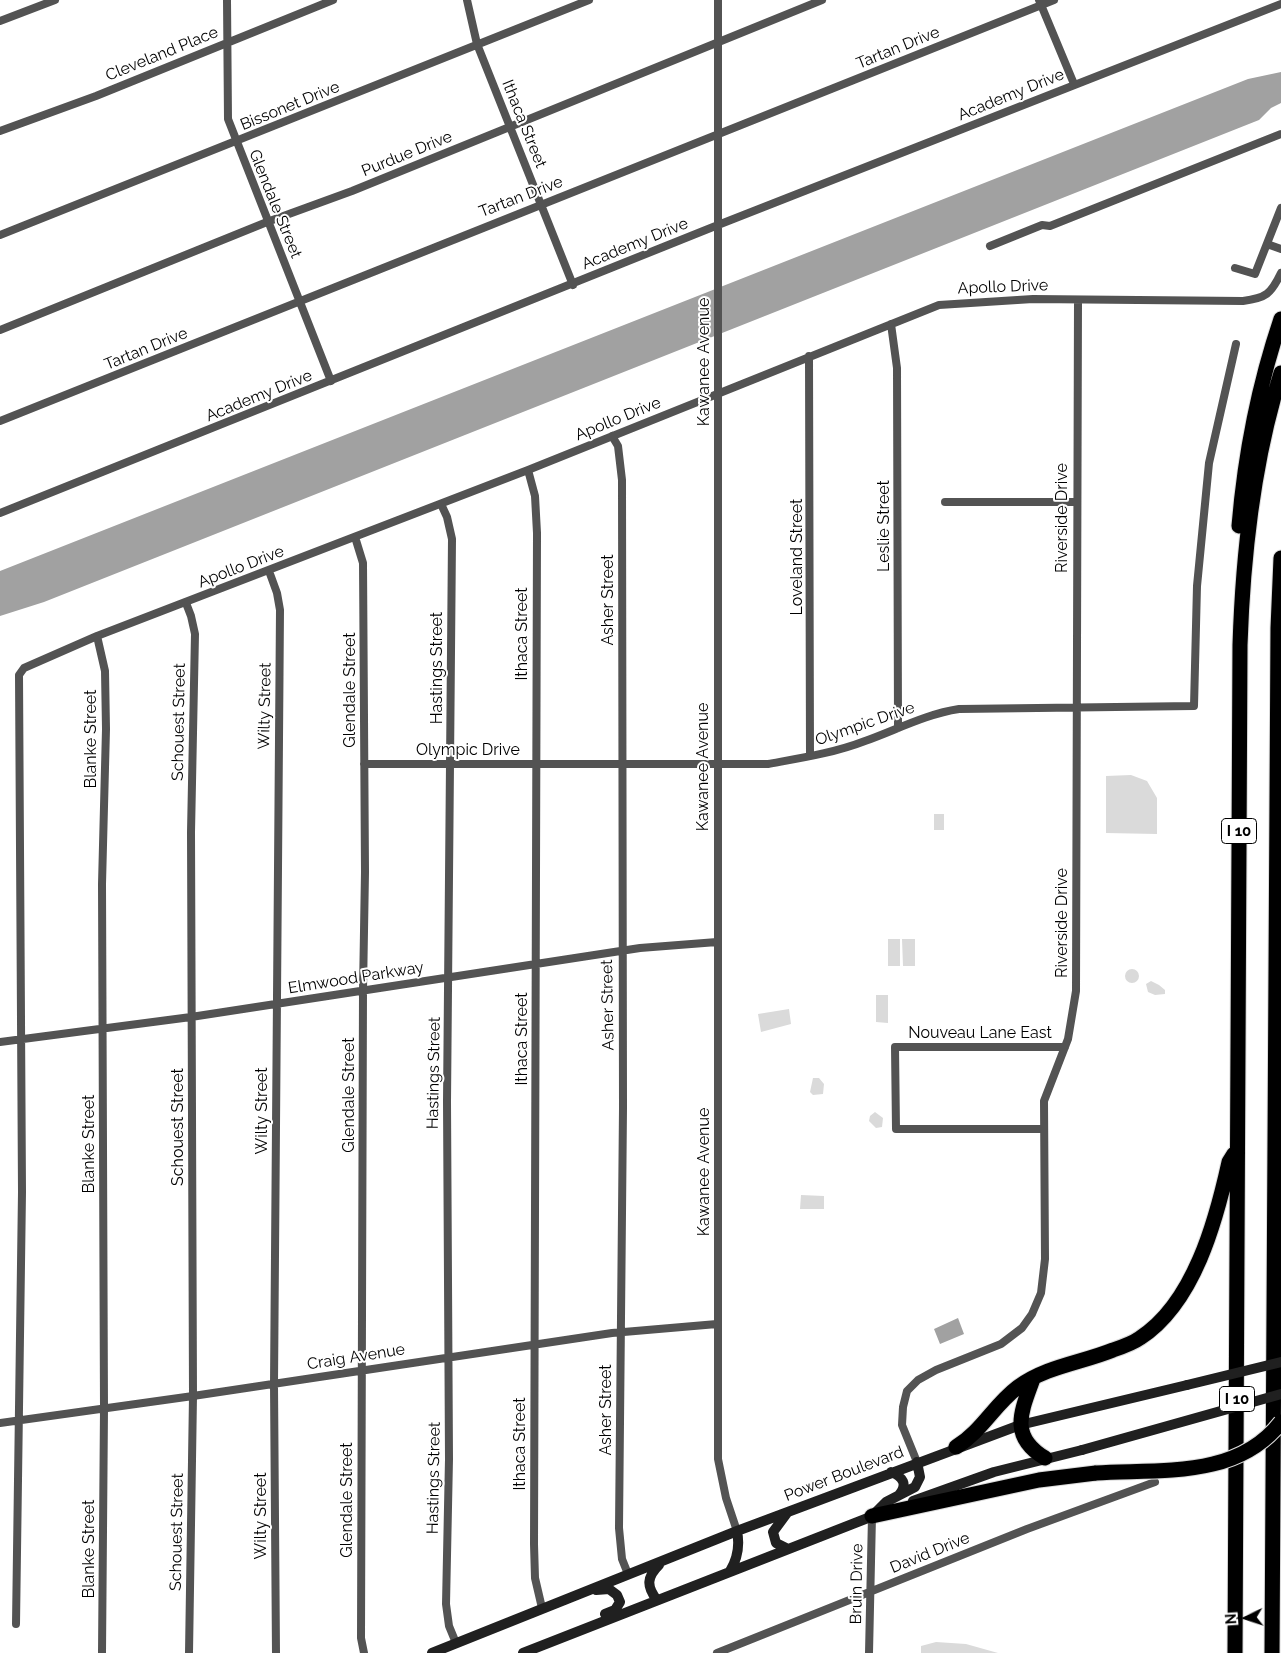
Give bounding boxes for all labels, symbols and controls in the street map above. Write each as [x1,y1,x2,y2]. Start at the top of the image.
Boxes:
street label: Cleveland Place [103,23,221,85]
street label: Tartan Drive [854,23,942,73]
street label: Academy Drive [955,65,1067,125]
street label: Bissonet Drive [238,77,342,135]
street label: Ithaca Street [498,77,550,171]
street label: Purdue Drive [359,127,455,181]
street label: Glendale Street [244,147,306,261]
street label: Tartan Drive [476,172,566,222]
street label: Academy Drive [579,214,691,274]
street label: Apollo Drive [957,276,1049,298]
street label: Kawanee Avenue [694,298,714,426]
street label: Tartan Drive [102,324,190,374]
street label: Academy Drive [203,366,315,426]
street label: Apollo Drive [572,393,664,445]
street label: Riverside Drive [1052,463,1072,573]
street label: Leslie Street [874,480,894,572]
street label: Loveland Street [787,499,807,615]
street label: Apollo Drive [195,542,287,592]
street label: Asher Street [598,554,618,646]
street label: Ithaca Street [512,587,532,681]
street label: Hastings Street [427,612,447,724]
street label: Glendale Street [340,632,360,748]
street label: Wilty Street [255,662,275,750]
street label: Schouest Street [168,663,190,781]
street label: Blanke Street [81,690,101,788]
street label: Olympic Drive [813,698,917,750]
street label: Kawanee Avenue [693,703,713,831]
street label: Olympic Drive [416,740,520,760]
road number: I 10 [1222,818,1256,844]
street label: Riverside Drive [1052,868,1072,978]
street label: Elmwood Parkway [287,958,425,998]
street label: Asher Street [598,959,618,1051]
street label: Ithaca Street [512,992,532,1086]
street label: Hastings Street [423,1017,445,1129]
street label: Nouveau Lane East [908,1023,1052,1043]
street label: Glendale Street [339,1037,359,1153]
street label: Wilty Street [252,1067,272,1155]
street label: Schouest Street [168,1068,188,1186]
street label: Blanke Street [79,1095,99,1193]
street label: Kawanee Avenue [694,1108,714,1236]
street label: Craig Avenue [306,1340,406,1374]
street label: Asher Street [596,1364,616,1456]
road number: I 10 [1220,1386,1254,1412]
street label: Ithaca Street [510,1397,530,1491]
street label: Hastings Street [423,1422,445,1534]
street label: Glendale Street [337,1442,357,1558]
street label: Power Boulevard [782,1442,906,1506]
street label: Wilty Street [251,1472,271,1560]
street label: Schouest Street [166,1473,188,1591]
street label: Blanke Street [79,1500,99,1598]
street label: David Drive [887,1528,973,1578]
street label: Bruin Drive [847,1543,867,1625]
north arrow [1221,1593,1271,1643]
text: N [1223,1613,1239,1625]

